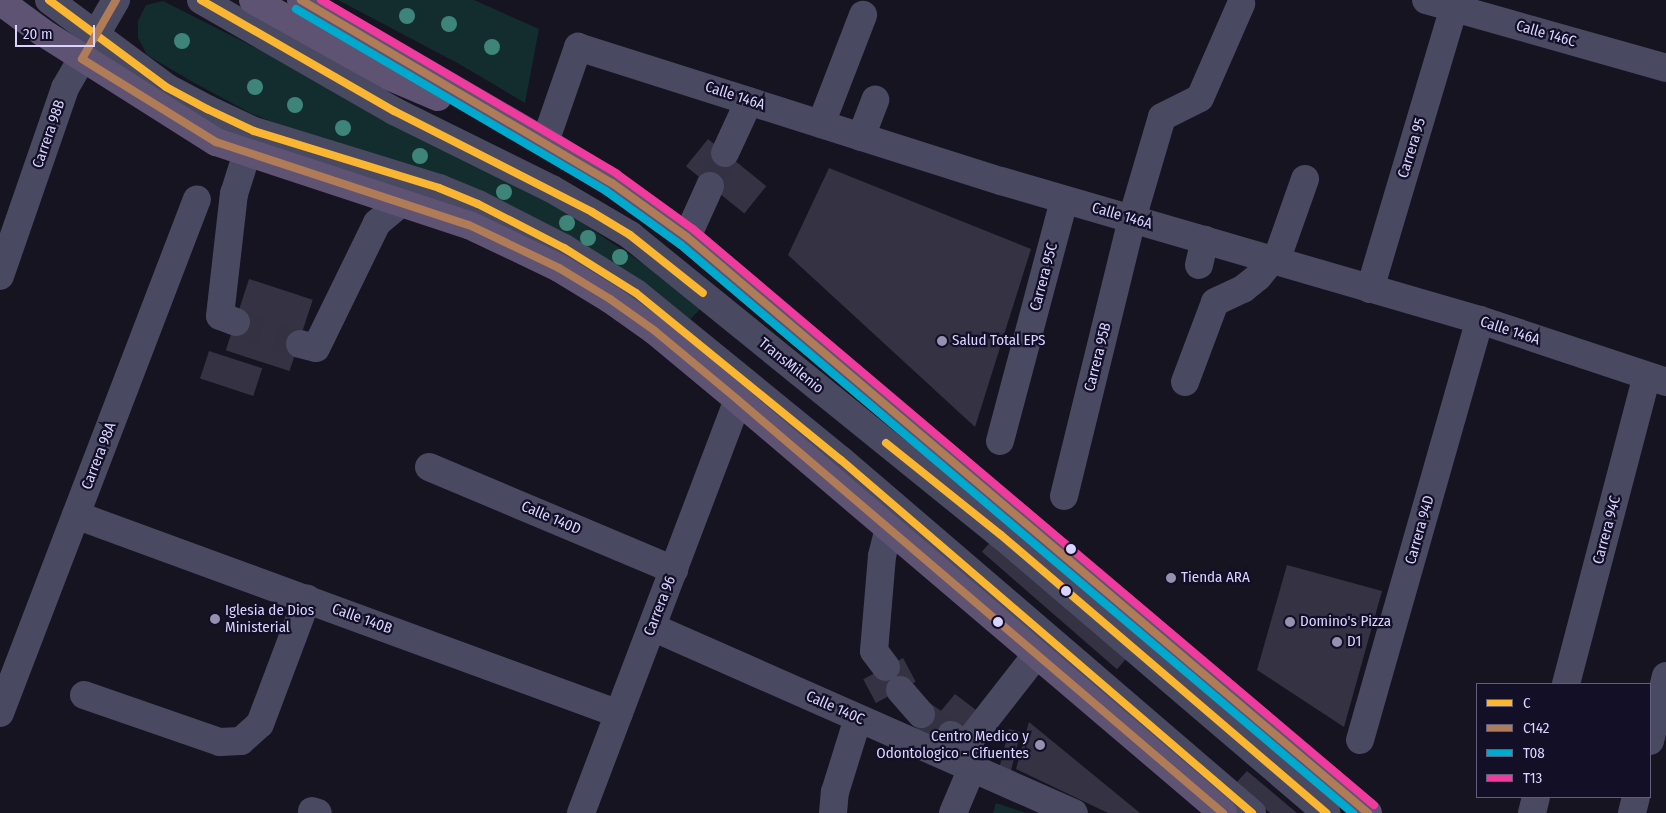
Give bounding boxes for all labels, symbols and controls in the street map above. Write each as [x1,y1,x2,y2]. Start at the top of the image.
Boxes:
scale bar [18,15,98,47]
street label: Calle 146C [1514,17,1578,51]
text: 20 m [23,25,53,43]
street label: Calle 146A [703,78,767,114]
street label: Carrera 98B [29,98,69,170]
street label: Carrera 95 [1394,116,1430,180]
street label: Calle 146A [1090,199,1154,233]
street label: Carrera 95C [1026,241,1062,313]
street label: Calle 146A [1478,313,1542,349]
street label: Carrera 95B [1081,321,1115,393]
place label: Salud Total EPS [952,332,1046,350]
street label: TransMilenio [755,334,827,398]
marker: Salud Total EPS [936,335,948,347]
street label: Carrera 98A [78,420,120,492]
street label: Carrera 94D [1402,493,1438,567]
street label: Carrera 94C [1589,494,1625,566]
street label: Calle 140D [518,497,584,539]
unlabelled marker [1066,544,1076,554]
place label: Tienda ARA [1181,569,1250,587]
marker: Tienda ARA [1165,572,1177,584]
street label: Carrera 96 [640,574,680,638]
unlabelled marker [1061,586,1071,596]
street label: Calle 140B [330,600,394,638]
place label: Iglesia de Dios Ministerial [225,601,314,636]
marker: Iglesia de Dios Ministerial [209,613,221,625]
place label: Domino's Pizza [1300,613,1391,631]
marker: Domino's Pizza [1284,616,1296,628]
unlabelled marker [993,617,1003,627]
place label: D1 [1347,633,1361,651]
marker: D1 [1331,636,1343,648]
legend [1476,683,1651,798]
street label: Calle 140C [803,687,867,729]
text: C [1523,694,1531,712]
text: C142 [1523,719,1549,737]
place label: Centro Medico y Odontologico - Cifuentes [876,727,1029,762]
marker: Centro Medico y Odontologico - Cifuentes [1033,738,1047,752]
text: T08 [1523,744,1545,762]
text: T13 [1523,769,1542,787]

